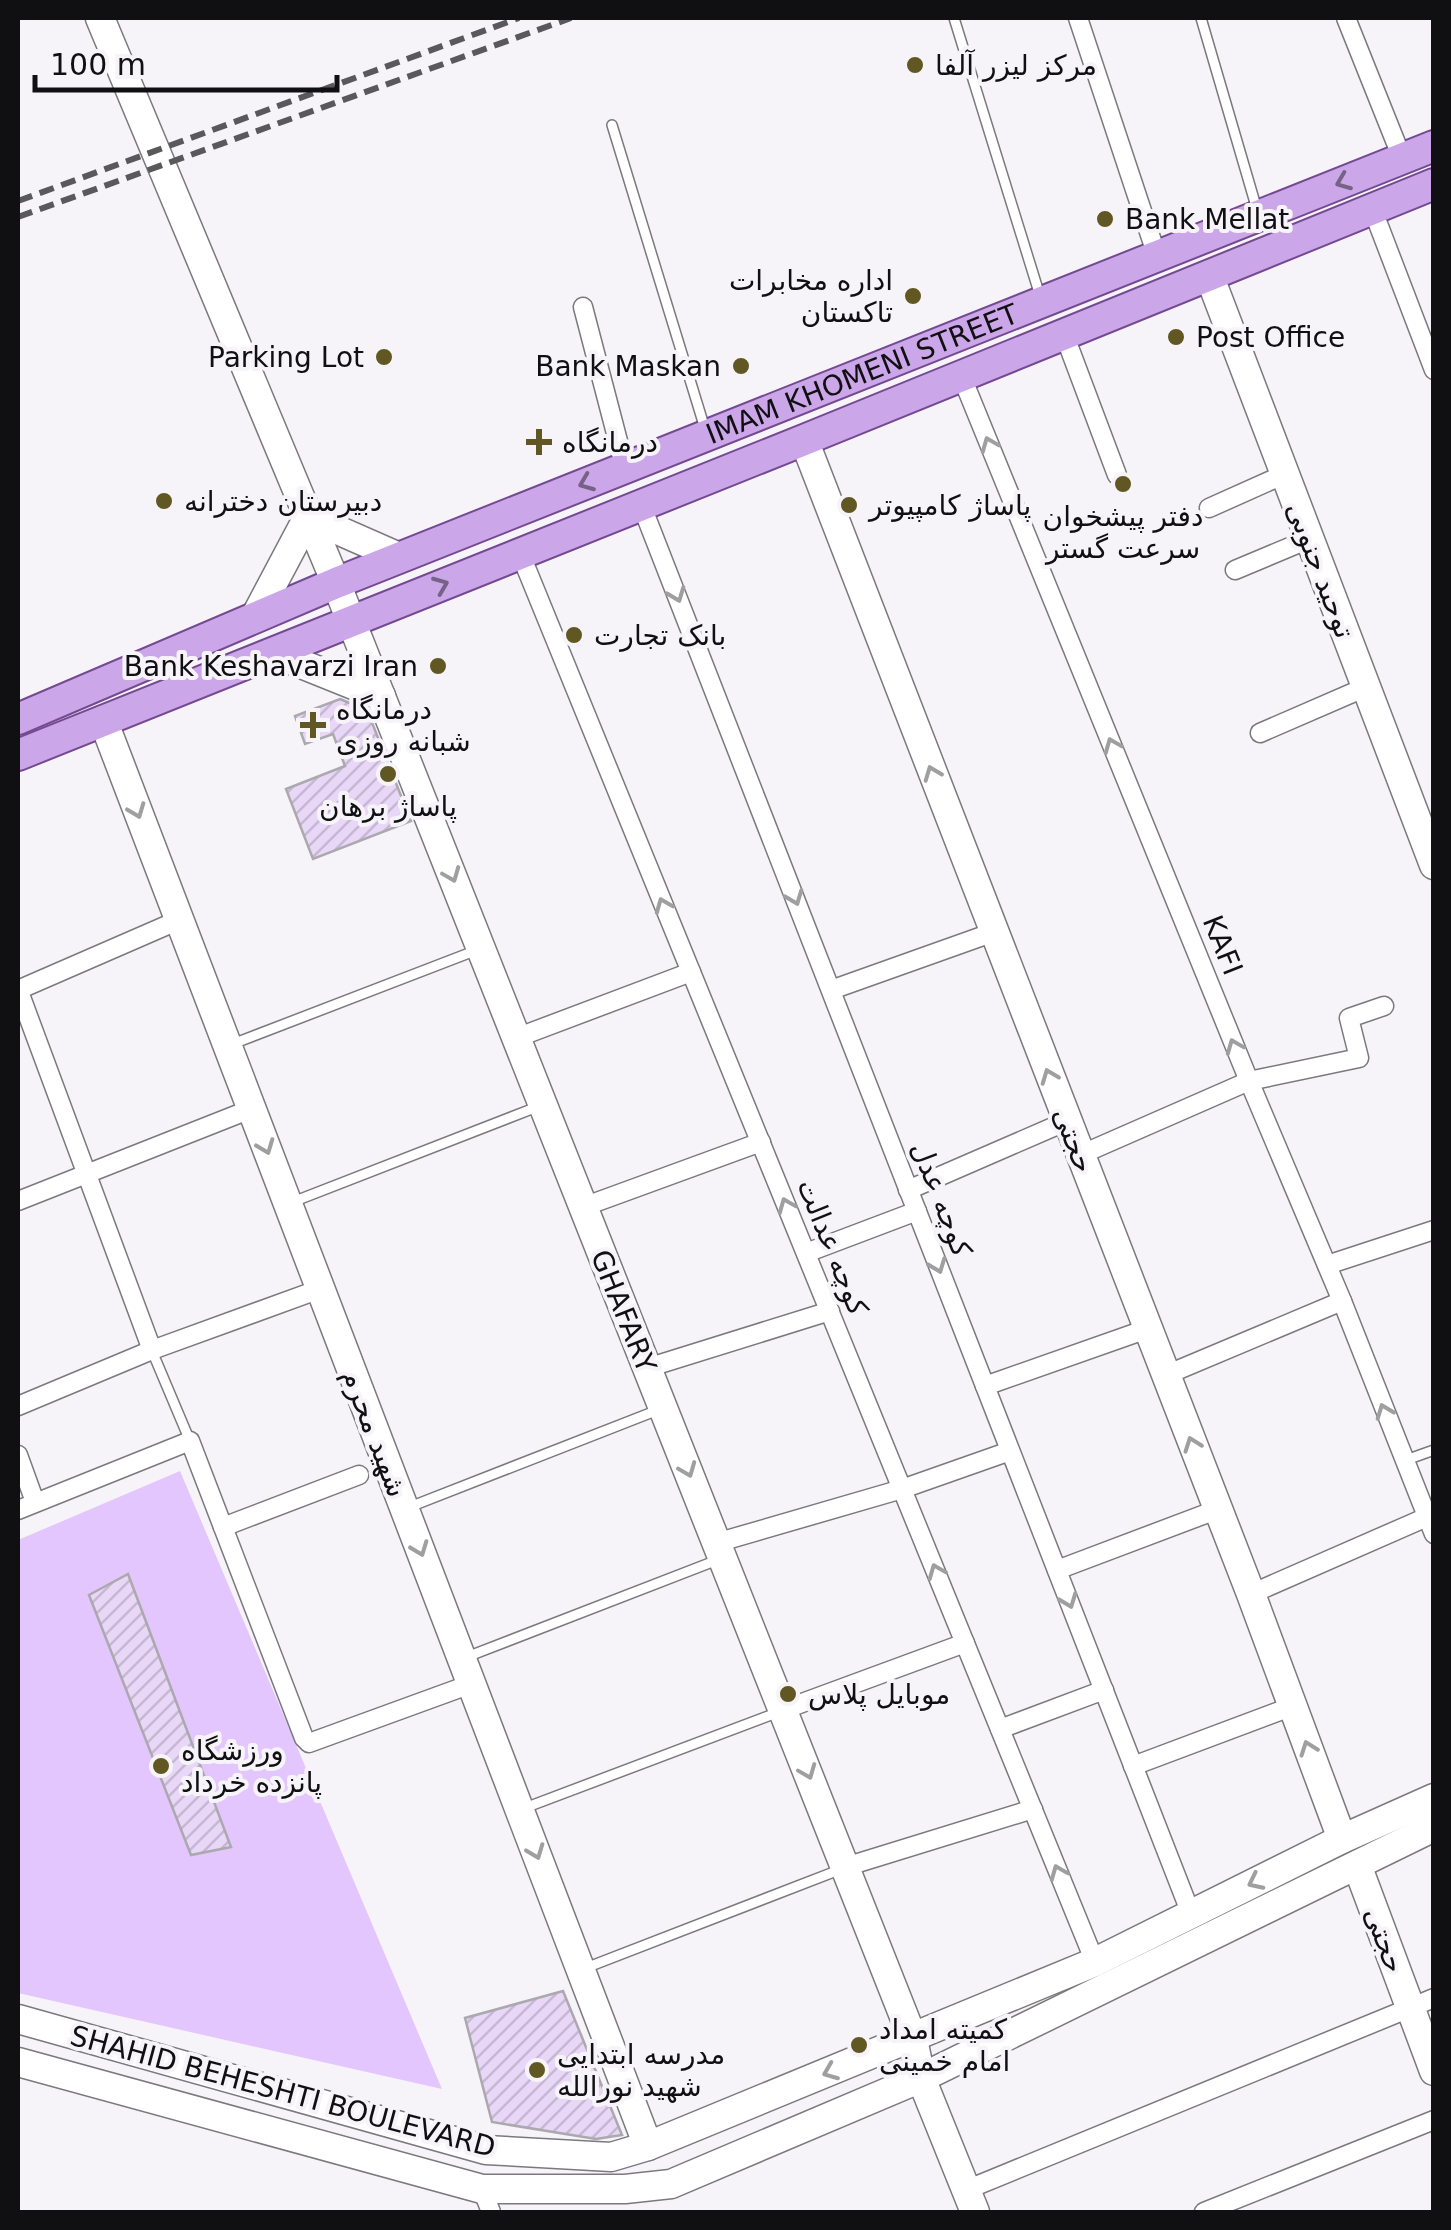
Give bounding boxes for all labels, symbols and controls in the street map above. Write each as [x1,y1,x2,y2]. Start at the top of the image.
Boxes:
scale bar [35,30,338,92]
text: 100 m [50,47,146,82]
place label: مرکز لیزر آلفا [935,49,1097,82]
marker: مرکز لیزر آلفا [904,54,926,76]
one-way arrow [1335,170,1353,190]
place label: Bank Mellat [1125,203,1289,236]
marker: Bank Mellat [1094,208,1116,230]
place label: اداره مخابرات تاکستان [729,264,893,329]
marker: اداره مخابرات تاکستان [902,285,924,307]
street label: IMAM KHOMENI STREET [701,297,1024,451]
place label: Post Office [1196,321,1345,354]
marker: Post Office [1165,326,1187,348]
place label: Parking Lot [208,341,364,374]
marker: Parking Lot [373,346,395,368]
place label: Bank Maskan [535,350,721,383]
marker: Bank Maskan [730,355,752,377]
place label: درمانگاه [562,426,658,459]
marker: درمانگاه [526,429,552,455]
one-way arrow [981,436,1001,454]
one-way arrow [578,472,596,492]
marker: دفتر پیشخوان سرعت گستر [1112,473,1134,495]
place label: دبیرستان دخترانه [184,485,382,518]
place label: پاساژ کامپیوتر [867,489,1031,522]
marker: دبیرستان دخترانه [153,490,175,512]
marker: پاساژ کامپیوتر [838,494,860,516]
street label: توحید جنوبی [1280,498,1362,643]
place label: دفتر پیشخوان سرعت گستر [1043,500,1203,565]
one-way arrow [432,577,449,597]
one-way arrow [665,585,685,603]
place label: بانک تجارت [594,619,726,652]
marker: بانک تجارت [563,624,585,646]
place label: Bank Keshavarzi Iran [124,650,418,683]
marker: Bank Keshavarzi Iran [427,655,449,677]
place label: درمانگاه شبانه روزی [336,693,471,758]
marker: درمانگاه شبانه روزی [300,712,326,738]
one-way arrow [1103,737,1123,755]
marker: پاساژ برهان [377,763,399,785]
one-way arrow [924,765,944,782]
place label: پاساژ برهان [319,790,457,823]
one-way arrow [126,801,146,819]
one-way arrow [440,866,460,883]
one-way arrow [783,888,803,905]
one-way arrow [655,897,675,914]
street label: KAFI [1196,911,1249,980]
one-way arrow [1226,1038,1246,1056]
one-way arrow [1041,1068,1061,1086]
street label: حجتی [1046,1103,1101,1177]
street label: کوچه عدل [904,1137,979,1262]
one-way arrow [254,1138,275,1155]
street label: کوچه عدالت [790,1174,875,1321]
one-way arrow [778,1198,798,1215]
street label: GHAFARY [584,1245,663,1378]
one-way arrow [927,1256,947,1273]
street label: شهید محرم [335,1365,414,1502]
one-way arrow [1376,1404,1396,1421]
one-way arrow [1183,1437,1204,1454]
one-way arrow [676,1461,696,1478]
one-way arrow [408,1539,428,1557]
one-way arrow [927,1563,947,1581]
one-way arrow [1057,1591,1077,1609]
place label: موبایل پلاس [808,1678,950,1711]
marker: موبایل پلاس [777,1683,799,1705]
place label: ورزشگاه پانزده خرداد [181,1734,322,1799]
one-way arrow [1299,1740,1320,1757]
marker: ورزشگاه پانزده خرداد [150,1755,172,1777]
one-way arrow [796,1763,816,1780]
one-way arrow [524,1843,544,1860]
one-way arrow [1050,1864,1070,1882]
one-way arrow [1247,1870,1265,1889]
street label: حجتی [1358,1903,1412,1977]
place label: کمیته امداد امام خمینی [879,2013,1010,2078]
street label: SHAHID BEHESHTI BOULEVARD [67,2019,499,2164]
marker: کمیته امداد امام خمینی [848,2034,870,2056]
place label: مدرسه ابتدایی شهید نورالله [557,2038,725,2103]
marker: مدرسه ابتدایی شهید نورالله [526,2059,548,2081]
one-way arrow [823,2061,840,2081]

